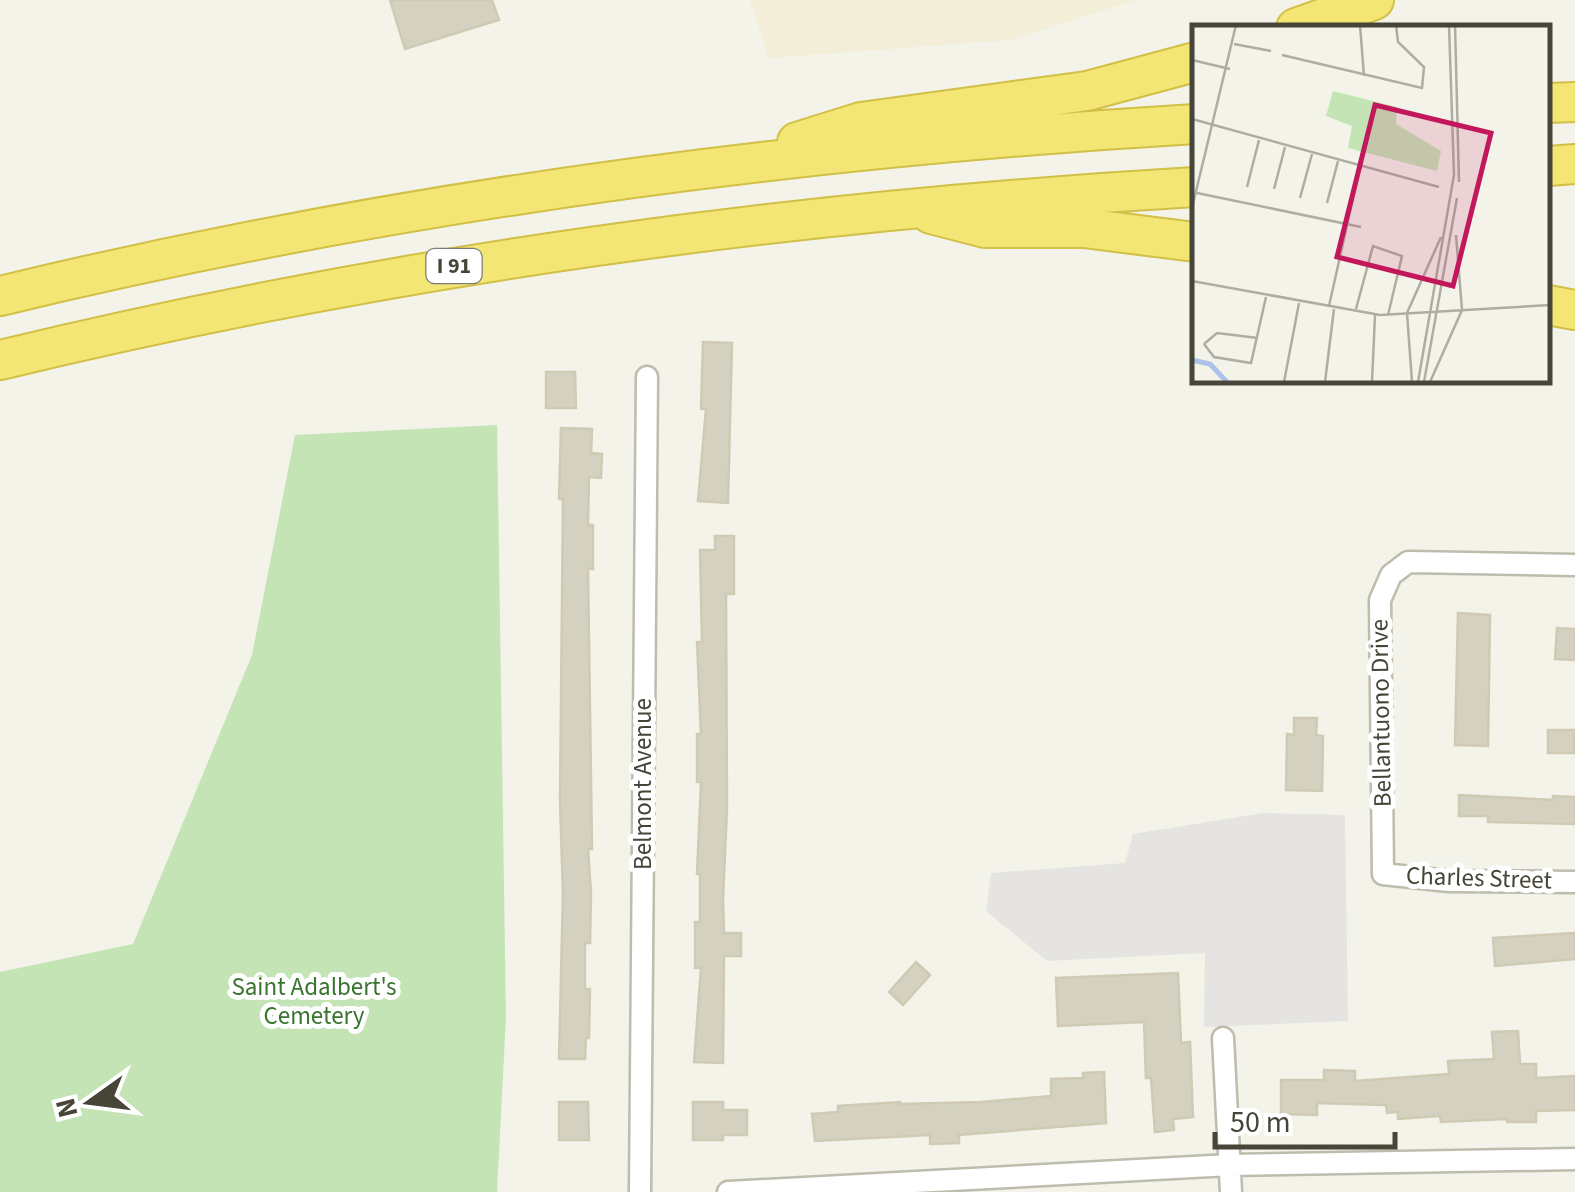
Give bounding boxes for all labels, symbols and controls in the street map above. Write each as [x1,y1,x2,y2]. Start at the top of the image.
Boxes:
inset map [1192,25,1550,382]
road number: I 91 [426,249,482,283]
street label: Bellantuono Drive [1361,619,1401,807]
street label: Belmont Avenue [625,698,661,870]
street label: Charles Street [1405,857,1553,899]
park label: Saint Adalbert's Cemetery [231,969,397,1034]
north arrow [40,1052,140,1152]
scale bar [1215,1087,1395,1149]
text: N [45,1094,88,1122]
text: 50 m [1230,1101,1291,1144]

